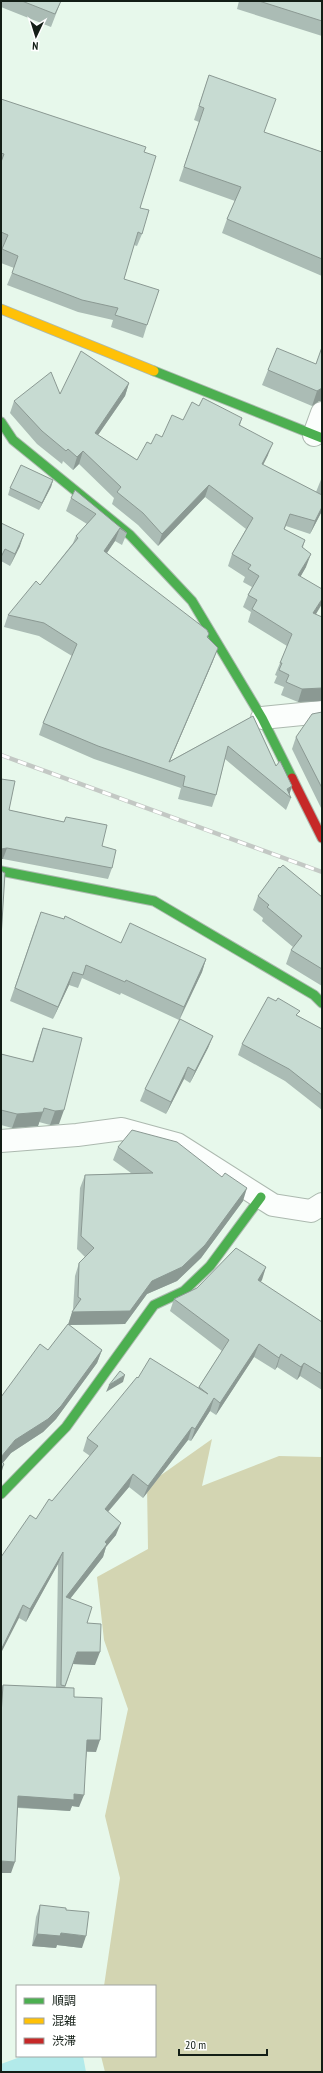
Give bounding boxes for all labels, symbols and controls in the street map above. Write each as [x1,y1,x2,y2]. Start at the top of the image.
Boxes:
north arrow [16,16,56,56]
text: N [32,39,39,53]
legend [16,1985,156,2057]
text: 順調 [52,1993,76,2008]
text: 混雑 [52,2013,76,2028]
scale bar [179,2031,267,2057]
text: 渋滞 [52,2033,76,2048]
text: 20 m [185,2037,206,2052]

